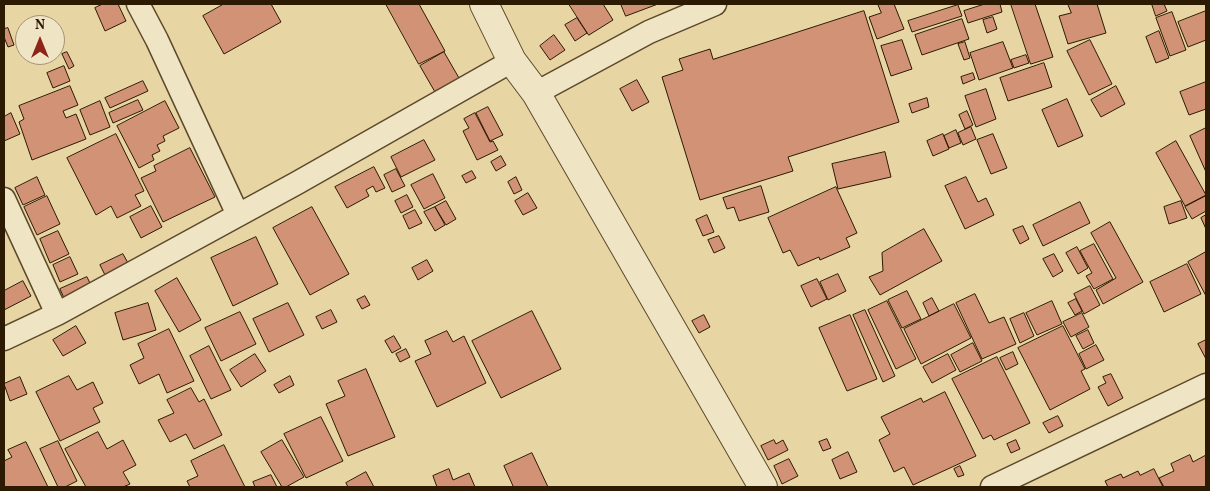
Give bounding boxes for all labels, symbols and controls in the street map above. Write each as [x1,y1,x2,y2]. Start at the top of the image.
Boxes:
north arrow [15,15,65,65]
text: N [35,16,45,35]

